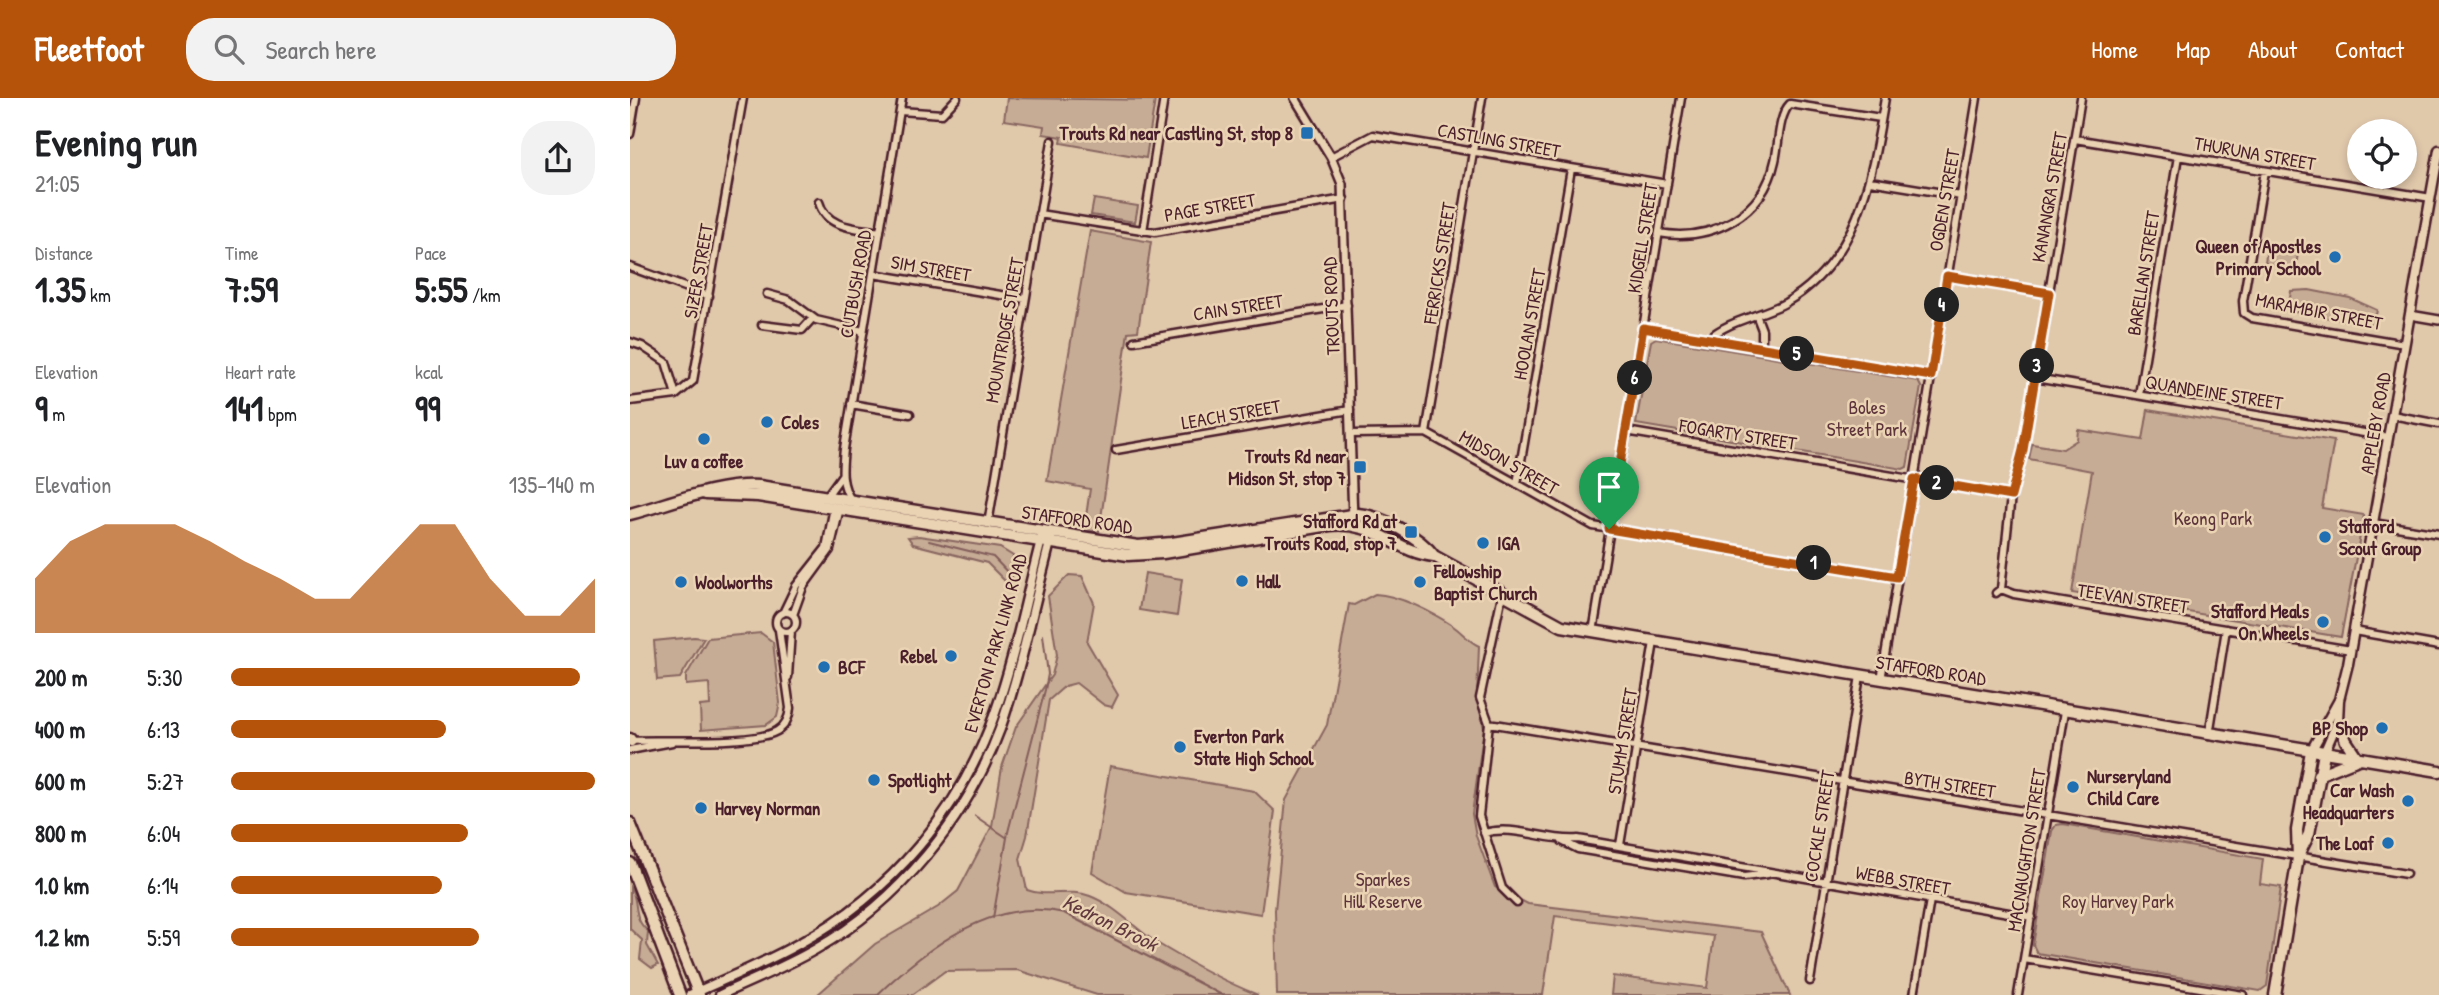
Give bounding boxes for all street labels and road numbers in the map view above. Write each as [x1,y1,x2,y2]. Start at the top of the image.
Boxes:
street label: CASTLING STREET [1436,116,1564,164]
street label: KANANGRA STREET [2025,129,2073,264]
street label: THURUNA STREET [2192,130,2319,177]
street label: OGDEN STREET [1922,146,1966,253]
street label: KIDGELL STREET [1620,180,1664,295]
street label: PAGE STREET [1162,186,1259,228]
street label: FERRICKS STREET [1416,199,1462,327]
street label: BARELLAN STREET [2120,208,2166,337]
street label: SIZER STREET [677,220,719,321]
street label: CUTBUSH ROAD [833,228,877,340]
street label: SIM STREET [889,248,974,288]
street label: MOUNTRIDGE STREET [978,254,1030,405]
street label: TROUTS ROAD [1316,257,1346,355]
street label: HOOLAN STREET [1506,265,1552,382]
street label: MARAMBIR STREET [2253,286,2386,336]
street label: CAIN STREET [1191,287,1286,327]
street label: QUANDEINE STREET [2143,368,2286,416]
street label: APPLEBY ROAD [2353,370,2397,476]
street label: LEACH STREET [1179,392,1284,436]
street label: FOGARTY STREET [1677,412,1800,456]
street label: MIDSON STREET [1455,423,1564,501]
street label: STAFFORD ROAD [1020,498,1134,540]
street label: EVERTON PARK LINK ROAD [957,551,1033,735]
street label: TEEVAN STREET [2076,576,2191,620]
street label: STAFFORD ROAD [1874,648,1988,692]
street label: STUMM STREET [1601,685,1643,796]
street label: BYTH STREET [1902,764,1999,804]
street label: MACNAUGHTON STREET [2000,766,2052,933]
street label: COCKLE STREET [1797,767,1841,884]
street label: WEBB STREET [1854,859,1953,901]

